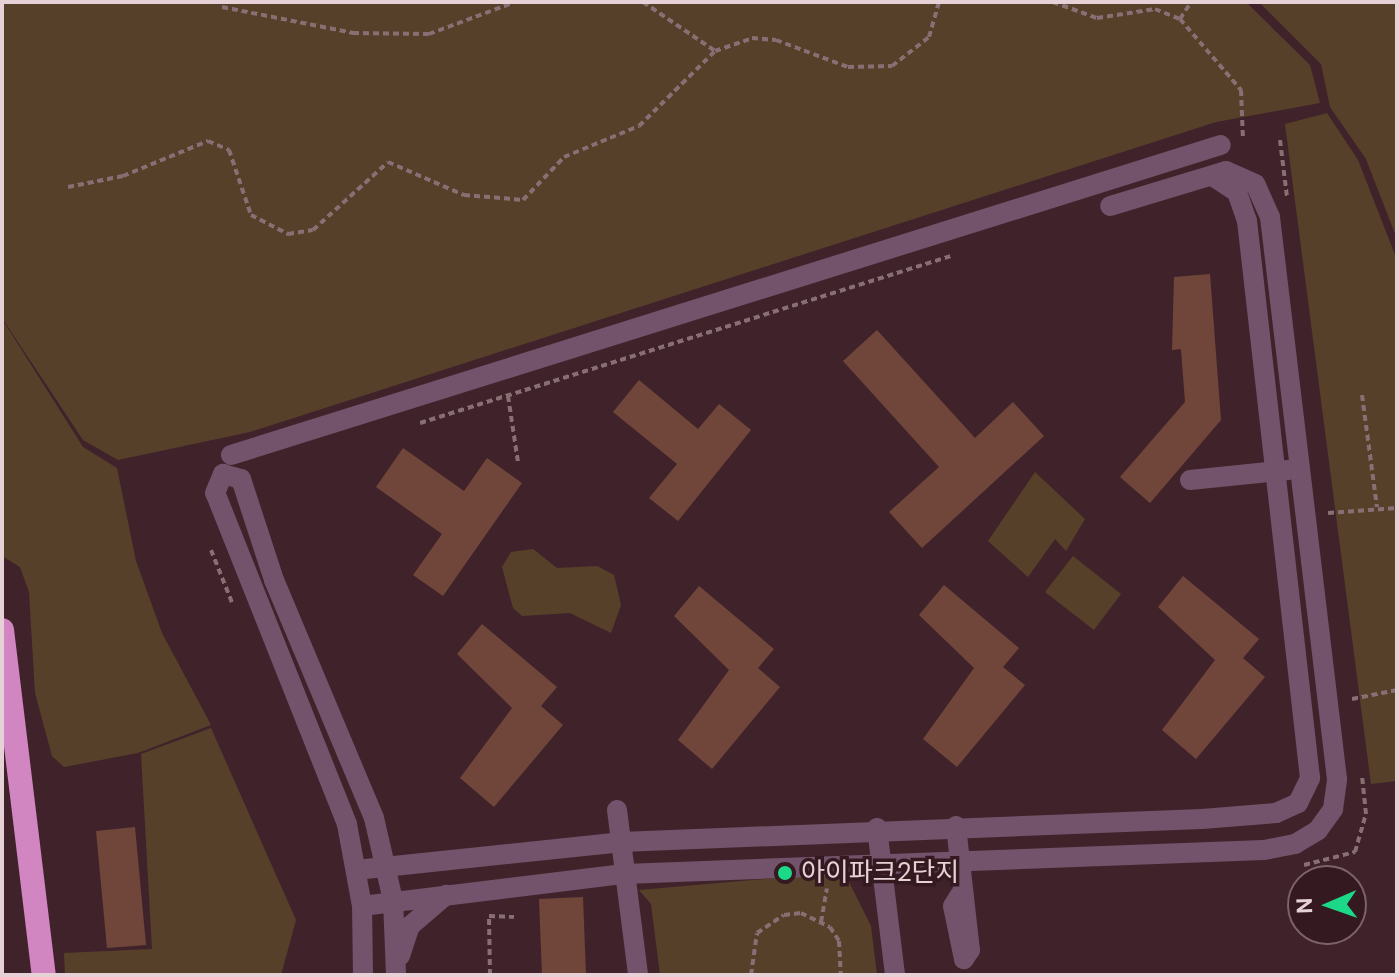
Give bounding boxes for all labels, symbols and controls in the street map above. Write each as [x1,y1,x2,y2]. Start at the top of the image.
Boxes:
place label: 아이파크2단지 [801,857,959,889]
marker: 아이파크2단지 [776,864,794,882]
north arrow [1287,865,1367,945]
text: N [1290,897,1319,914]

